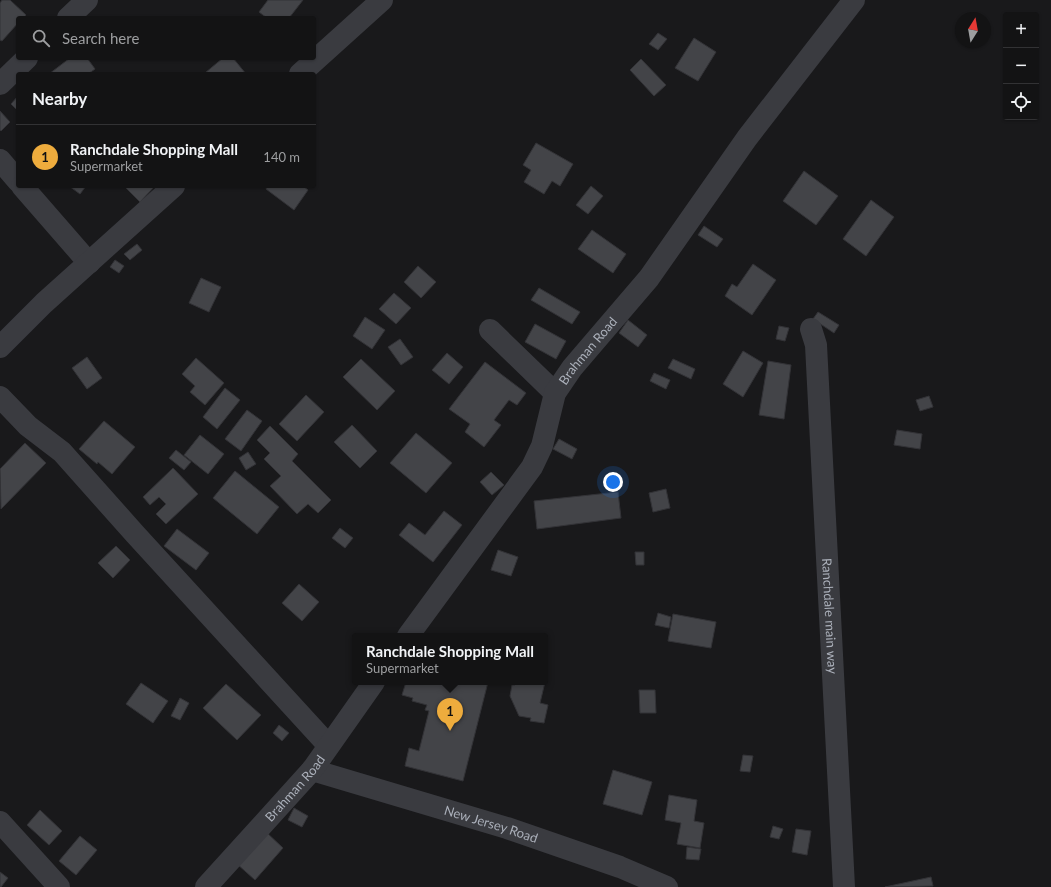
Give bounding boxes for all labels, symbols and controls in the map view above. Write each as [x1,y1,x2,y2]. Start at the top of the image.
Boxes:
north arrow [955,12,991,48]
map controls [1003,12,1039,120]
button: + [1003,12,1039,48]
search box [16,16,316,60]
icon: search [30,27,52,49]
text: Search here [62,29,139,47]
button: − [1003,48,1039,84]
button: locate [1003,84,1039,120]
text: Nearby [32,88,87,109]
text: Ranchdale Shopping Mall [70,140,238,158]
text: 1 [41,149,49,165]
text: 140 m [263,149,300,165]
text: Supermarket [70,158,143,174]
street label: Brahman Road [555,313,620,388]
your location [603,472,623,492]
street label: Ranchdale main way [819,557,841,675]
popup [352,633,548,685]
text: Ranchdale Shopping Mall [366,642,534,660]
text: Supermarket [366,660,439,676]
pin: 1 [437,698,463,731]
street label: Brahman Road [261,752,328,825]
street label: New Jersey Road [442,802,540,846]

